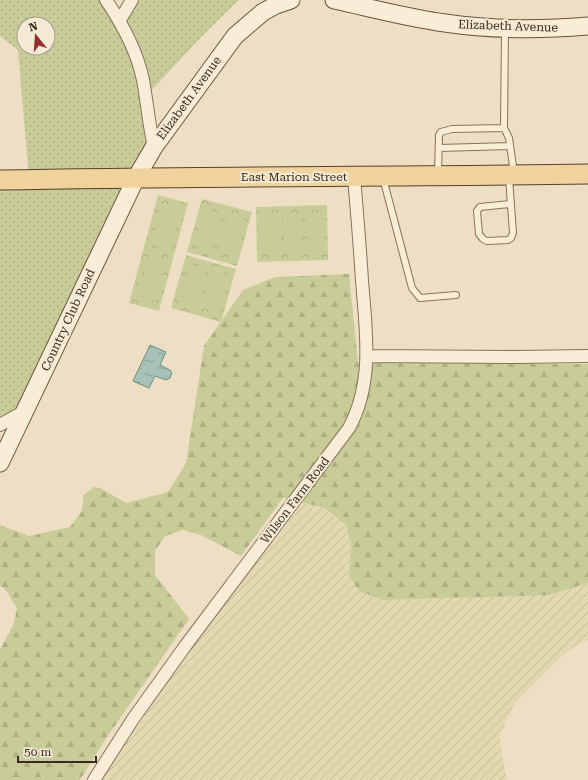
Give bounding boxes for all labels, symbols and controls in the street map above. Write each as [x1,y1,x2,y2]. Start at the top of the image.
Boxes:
north arrow [16,16,56,56]
street label: Elizabeth Avenue [458,17,559,35]
text: N [27,19,40,34]
street label: Elizabeth Avenue [154,53,224,143]
street label: East Marion Street [241,170,348,184]
street label: Country Club Road [38,266,98,373]
street label: Wilson Farm Road [258,454,332,546]
scale bar [18,738,96,764]
text: 50 m [24,745,51,759]

